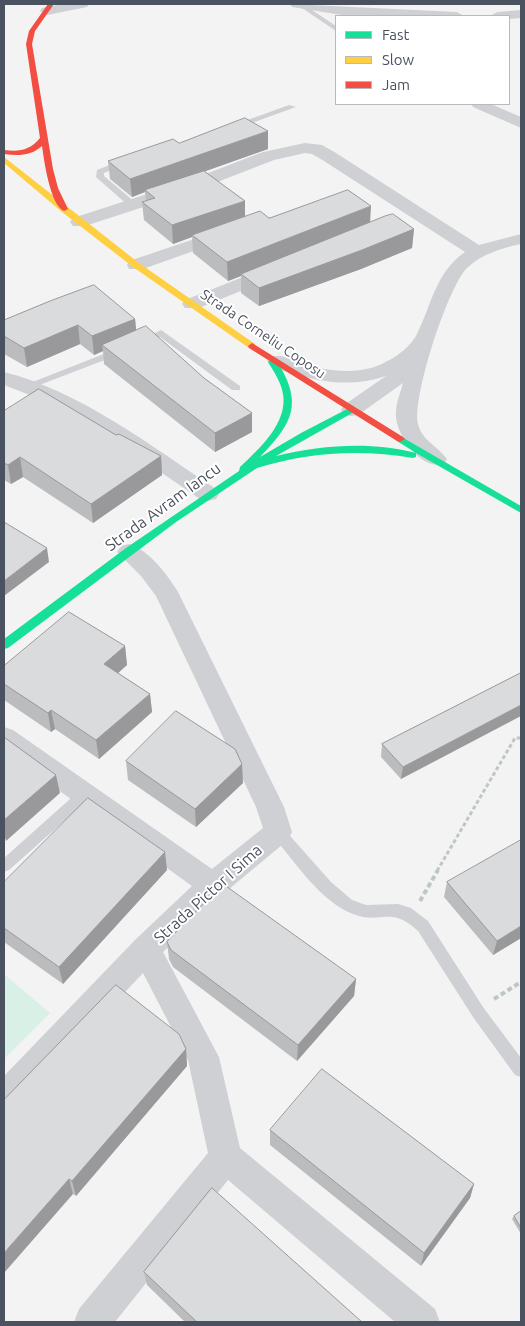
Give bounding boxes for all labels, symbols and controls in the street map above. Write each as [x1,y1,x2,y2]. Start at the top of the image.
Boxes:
legend [335,15,510,105]
text: Fast [382,26,409,43]
text: Slow [382,51,414,68]
text: Jam [382,76,410,93]
street label: Strada Corneliu Coposu [197,286,329,382]
street label: Strada Avram Iancu [102,459,224,555]
street label: Strada Pictor I Sima [150,841,266,947]

